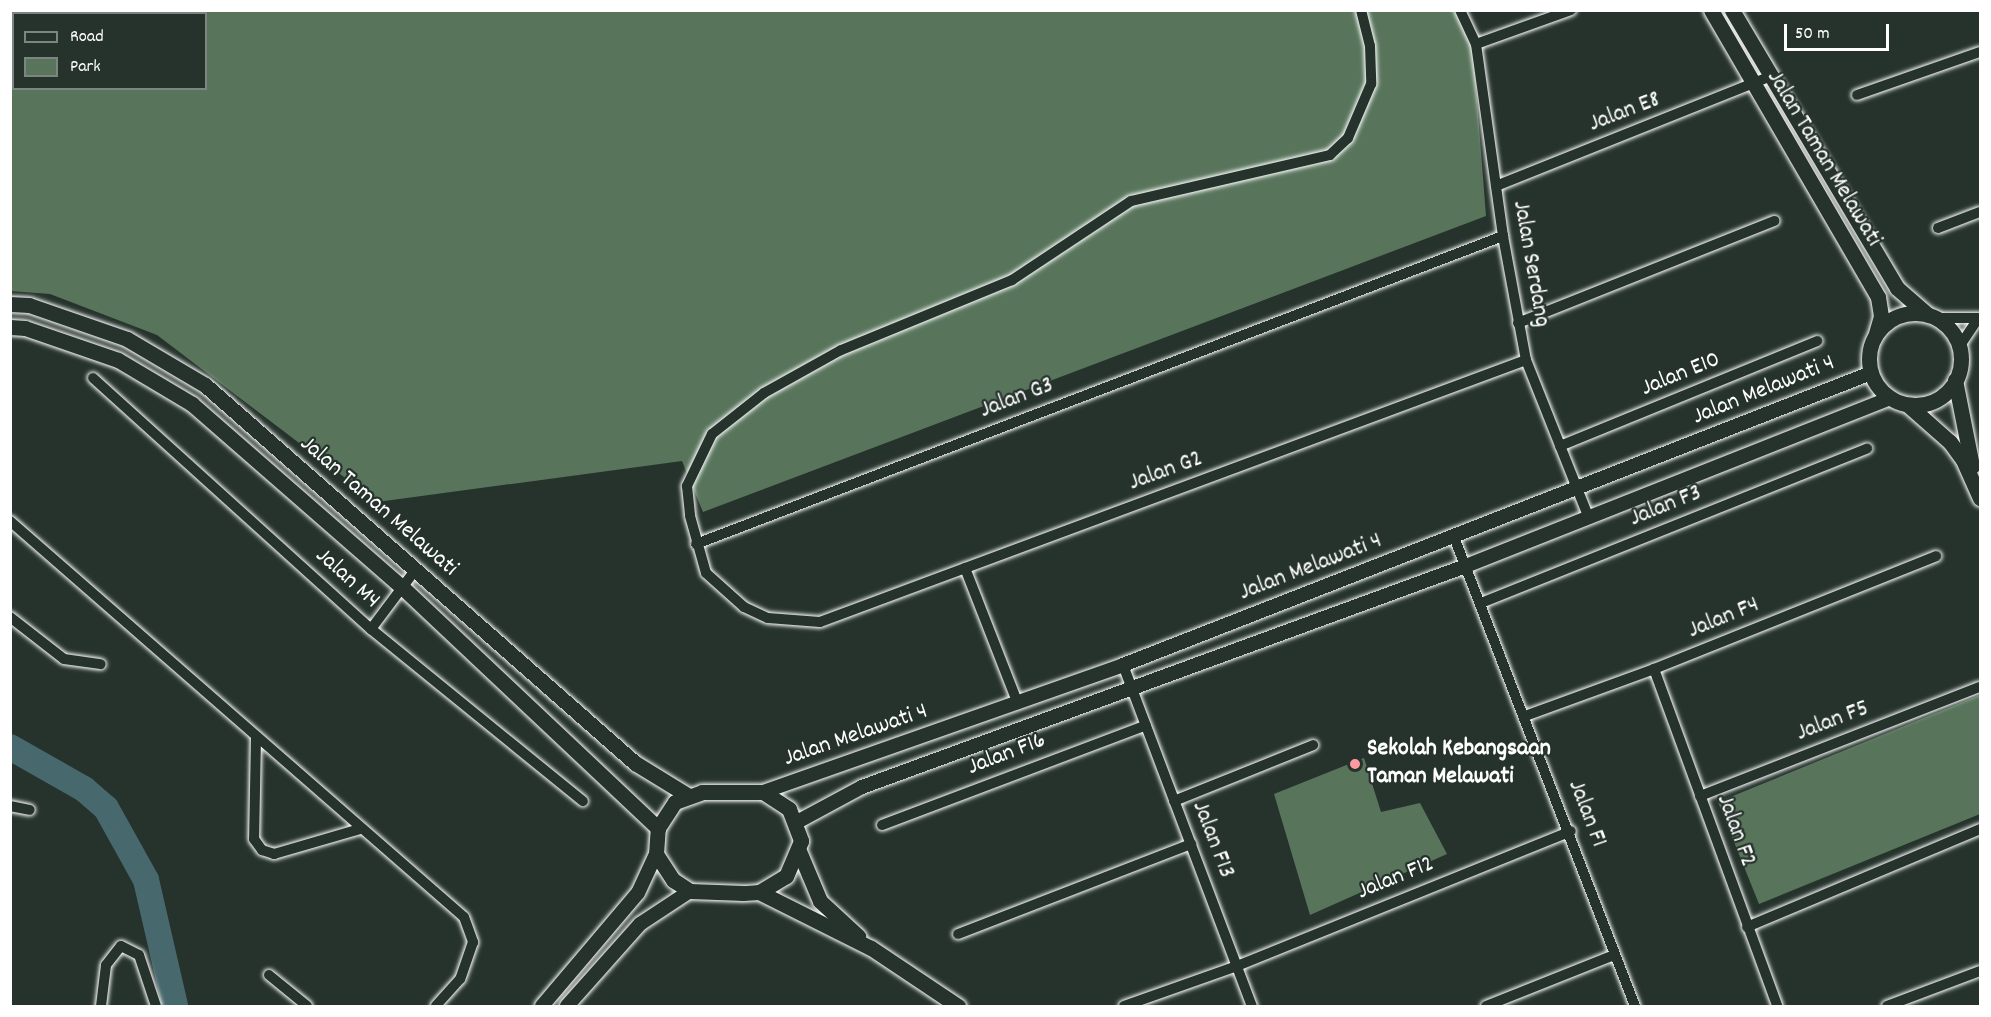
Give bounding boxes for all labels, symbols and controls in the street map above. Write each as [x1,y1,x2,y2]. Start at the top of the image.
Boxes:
legend [12,12,207,90]
scale bar [1787,12,1892,50]
text: 50 m [1795,22,1830,47]
text: Road [70,25,104,50]
text: Park [70,55,101,80]
street label: Jalan Taman Melawati [1759,66,1887,252]
street label: Jalan E8 [1585,86,1665,140]
street label: Jalan Serdang [1505,199,1555,329]
street label: Jalan E10 [1637,346,1725,404]
street label: Jalan Melawati 4 [1689,349,1839,433]
street label: Jalan G3 [976,372,1058,426]
street label: Jalan Taman Melawati [293,430,463,584]
street label: Jalan G2 [1125,445,1207,499]
street label: Jalan F3 [1626,480,1706,534]
street label: Jalan Melawati 4 [1236,528,1386,608]
street label: Jalan M4 [309,542,385,616]
street label: Jalan F4 [1684,592,1764,646]
street label: Jalan F5 [1793,695,1873,749]
street label: Jalan Melawati 4 [780,698,932,774]
street label: Jalan F16 [964,727,1050,783]
place label: Sekolah Kebangsaan Taman Melawati [1367,736,1551,792]
marker: Sekolah Kebangsaan Taman Melawati [1348,757,1362,771]
street label: Jalan F1 [1560,776,1612,852]
street label: Jalan F2 [1709,791,1761,871]
street label: Jalan F13 [1184,797,1240,883]
street label: Jalan F12 [1354,851,1438,907]

